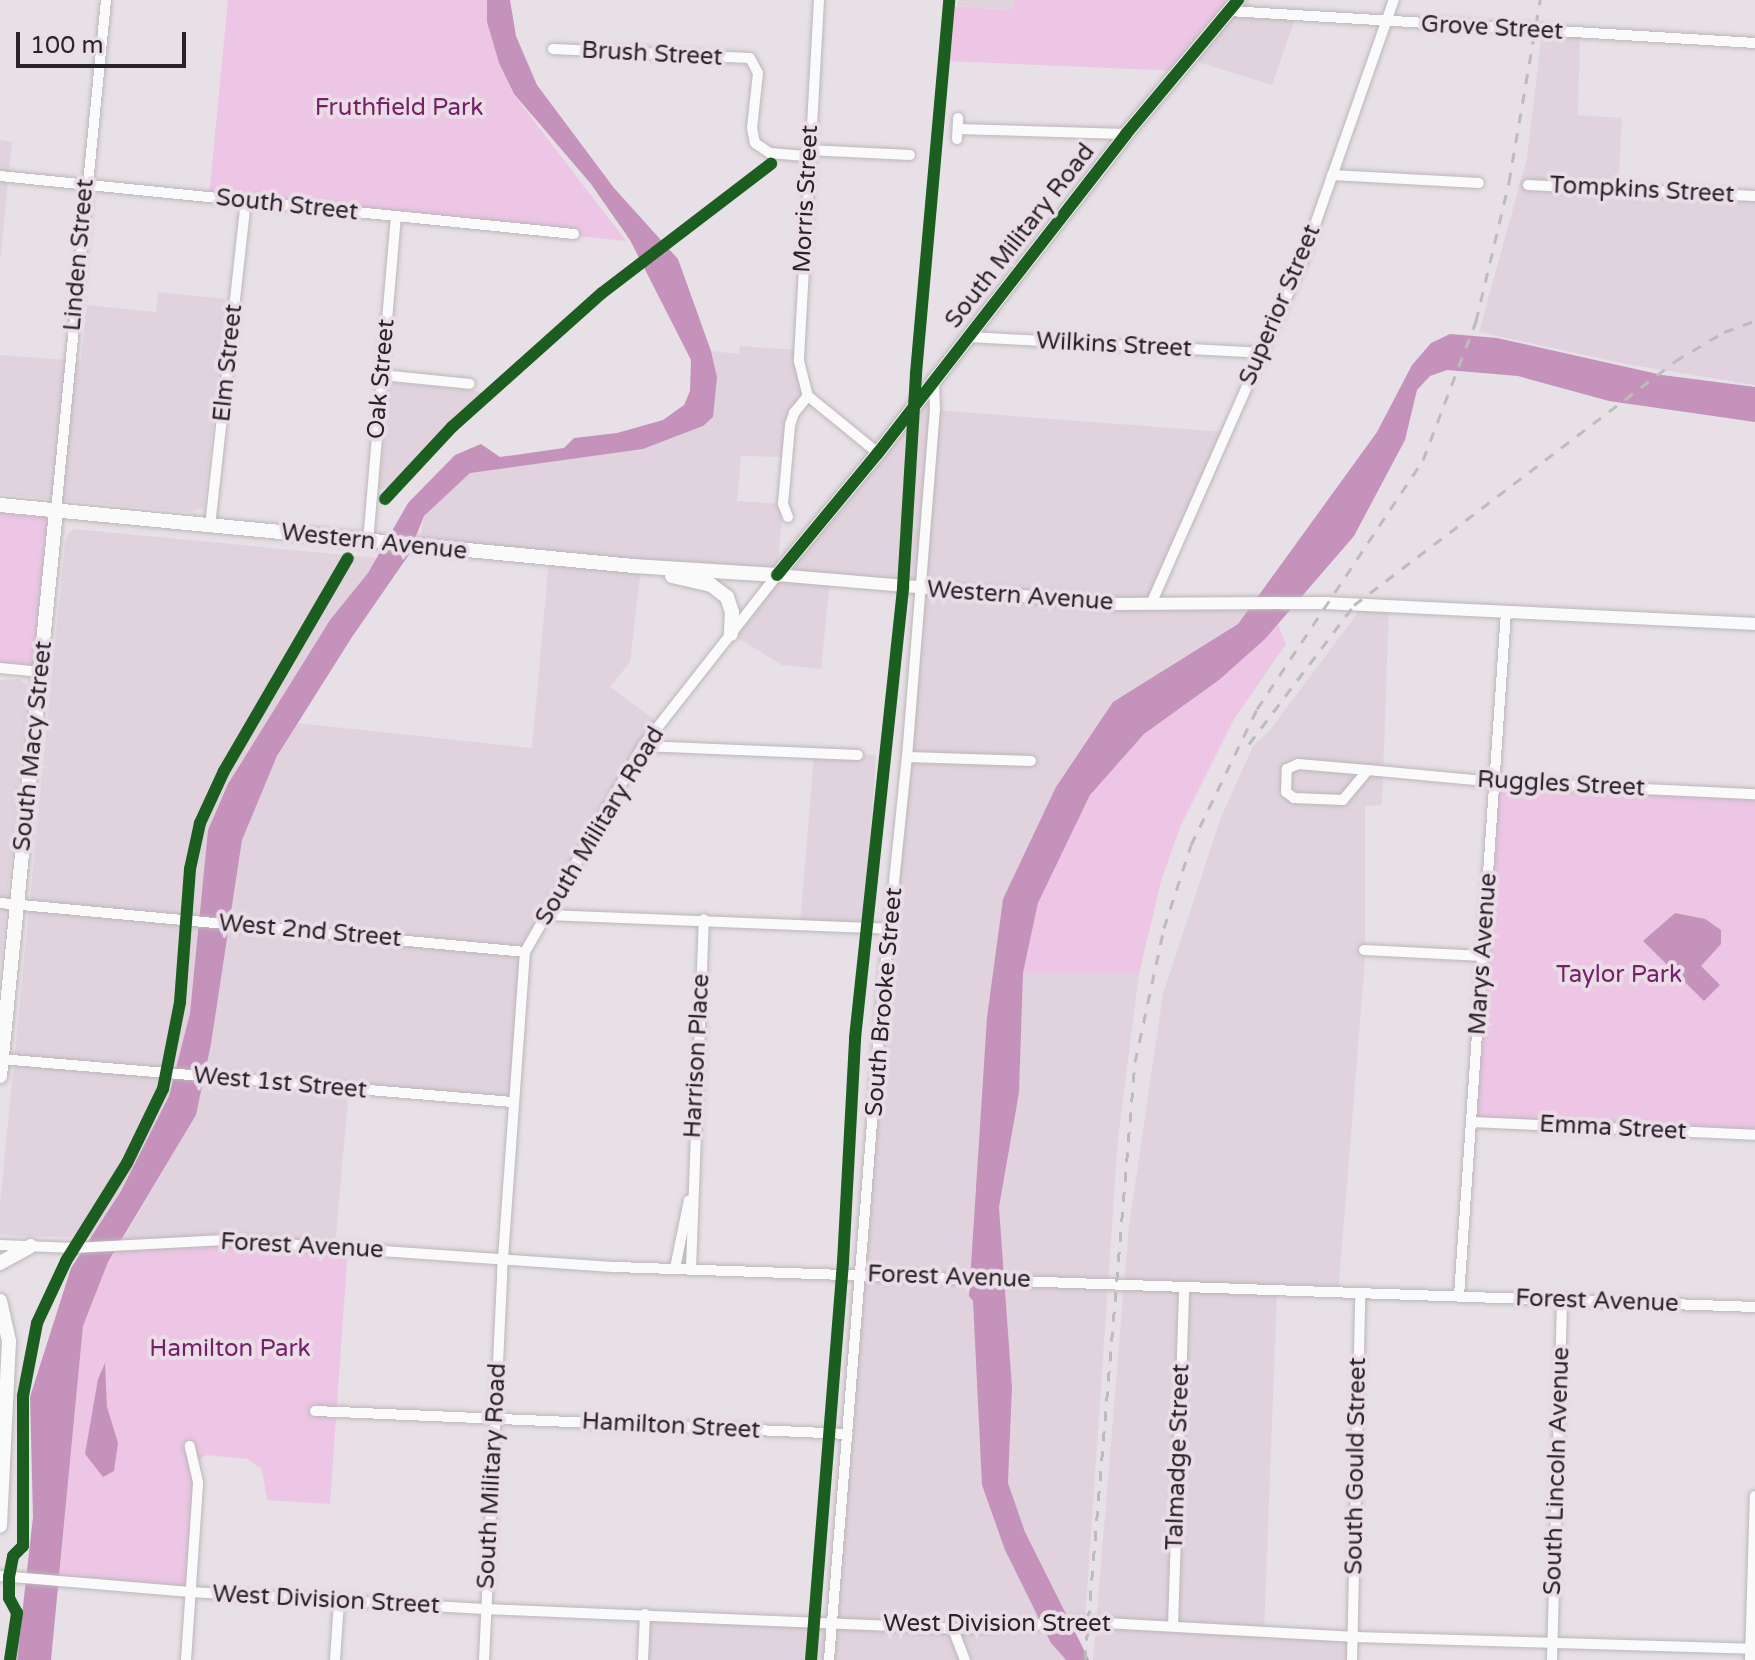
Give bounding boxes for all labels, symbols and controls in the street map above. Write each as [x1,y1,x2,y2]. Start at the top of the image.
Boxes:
street label: Grove Street [1420,10,1564,46]
scale bar [20,16,190,66]
text: 100 m [30,31,104,60]
street label: Brush Street [581,36,723,72]
park label: Fruthfield Park [315,94,483,122]
street label: Morris Street [788,124,824,274]
street label: South Military Road [939,138,1101,334]
street label: Tompkins Street [1549,171,1735,209]
street label: Linden Street [58,178,100,332]
street label: South Street [215,183,359,227]
street label: Superior Street [1233,220,1327,390]
street label: Elm Street [208,303,248,423]
street label: Oak Street [361,318,401,440]
street label: Wilkins Street [1035,327,1193,363]
street label: Western Avenue [280,518,468,566]
street label: Western Avenue [926,575,1114,617]
street label: South Macy Street [8,639,58,853]
street label: South Military Road [529,722,671,930]
street label: Ruggles Street [1476,765,1646,803]
street label: Marys Avenue [1463,872,1503,1036]
street label: South Brooke Street [860,886,908,1118]
street label: West 2nd Street [217,909,403,953]
park label: Taylor Park [1556,961,1682,989]
street label: Harrison Place [678,973,716,1139]
street label: West 1st Street [192,1061,368,1105]
street label: Emma Street [1539,1110,1687,1146]
street label: Forest Avenue [220,1227,384,1265]
street label: Forest Avenue [867,1260,1031,1294]
street label: Forest Avenue [1515,1284,1679,1318]
park label: Hamilton Park [149,1335,311,1363]
street label: South Lincoln Avenue [1538,1346,1576,1596]
street label: South Gould Street [1340,1357,1372,1575]
street label: South Military Road [472,1362,512,1590]
street label: Talmadge Street [1160,1363,1196,1551]
street label: Hamilton Street [581,1407,761,1445]
street label: West Division Street [212,1580,440,1620]
street label: West Division Street [883,1610,1111,1638]

